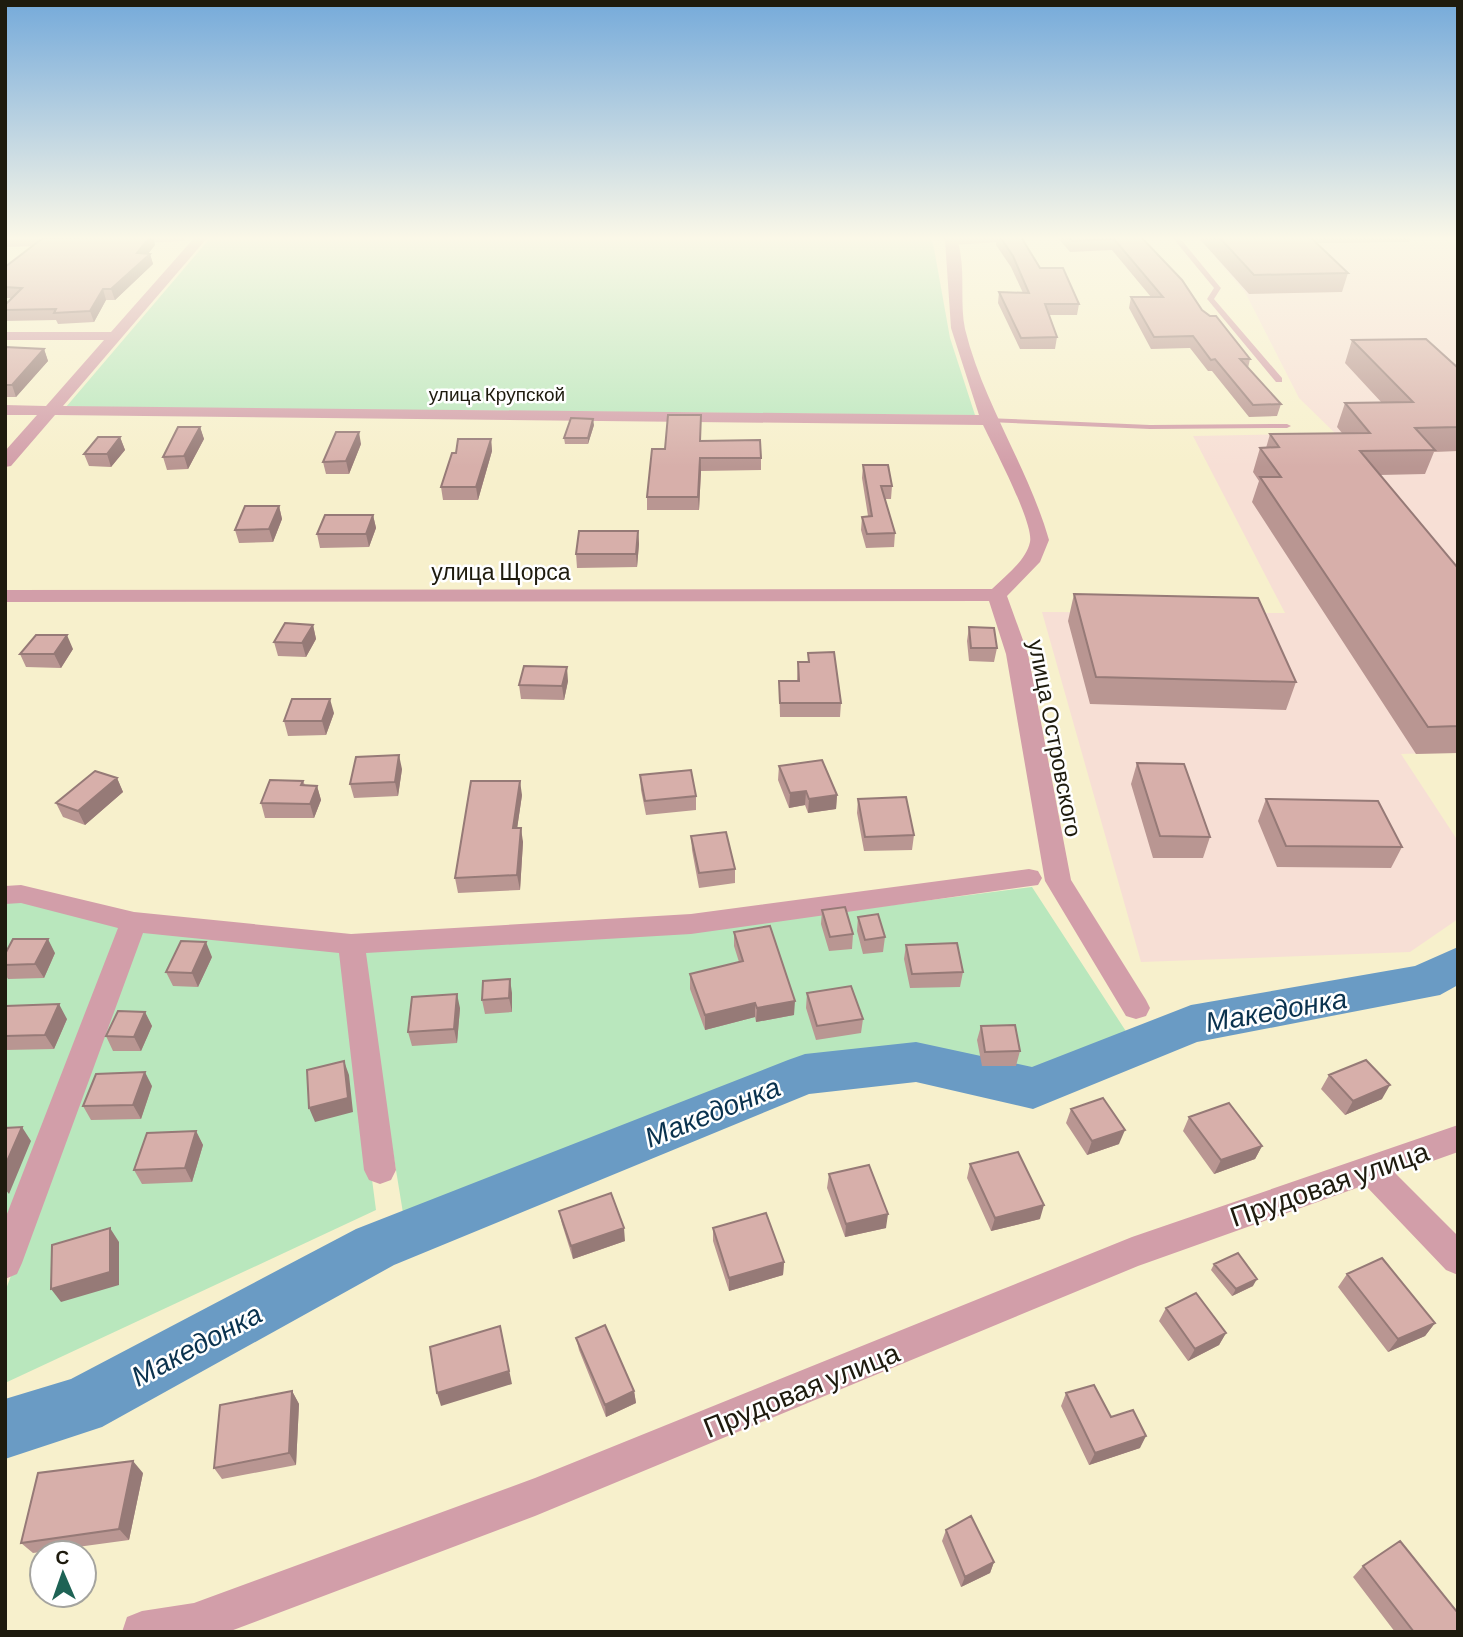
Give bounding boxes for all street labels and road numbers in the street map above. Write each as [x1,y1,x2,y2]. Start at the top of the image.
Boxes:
street label: улица Крупской [429,382,565,405]
street label: улица Щорса [431,557,571,585]
street label: улица Островского [1023,637,1089,839]
street label: Прудовая улица [1225,1133,1433,1233]
street label: Прудовая улица [698,1334,904,1444]

